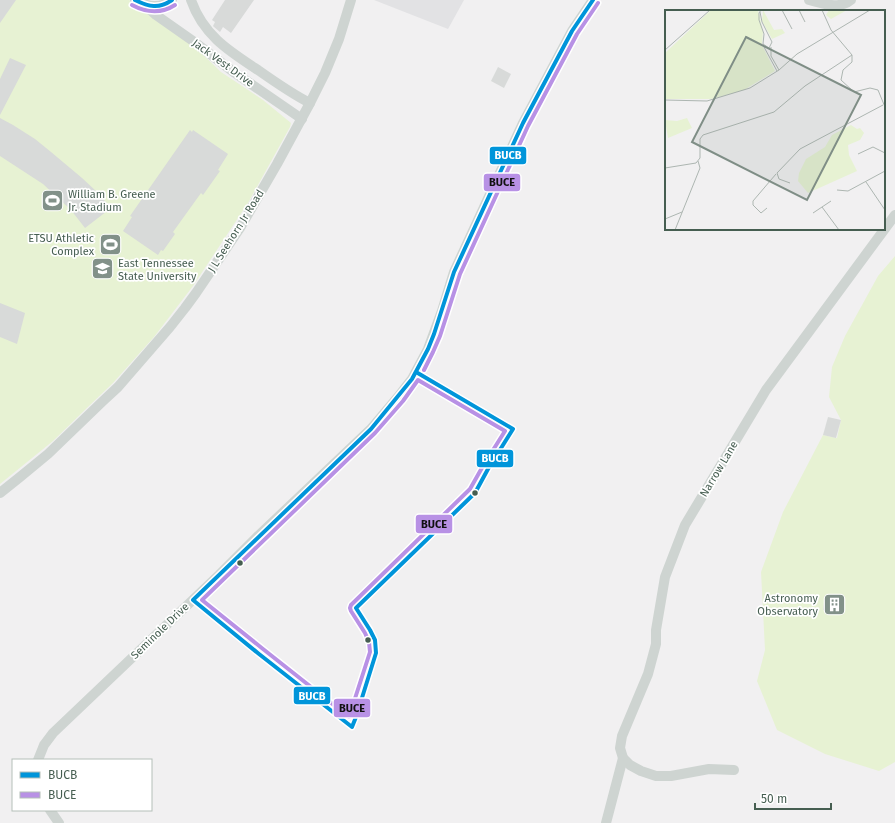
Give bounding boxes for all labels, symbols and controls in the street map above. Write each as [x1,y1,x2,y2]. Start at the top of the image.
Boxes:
inset map [665,10,885,230]
street label: Jack Vest Drive [190,36,256,90]
line badge: BUCB [489,146,527,165]
text: BUCB [494,149,522,162]
line badge: BUCE [483,173,521,192]
text: BUCE [489,176,515,189]
sports icon: William B. Greene Jr. Stadium [39,187,65,213]
street label: J L Seehorn Jr Road [205,187,267,275]
place label: William B. Greene Jr. Stadium [68,188,156,214]
sports icon: ETSU Athletic Complex [97,231,123,257]
place label: ETSU Athletic Complex [28,232,95,258]
school or university icon: East Tennessee State University [89,256,115,282]
place label: East Tennessee State University [118,257,197,283]
street label: Narrow Lane [697,439,741,499]
line badge: BUCB [476,449,514,468]
text: BUCB [481,452,509,465]
unlabelled marker [470,488,480,498]
line badge: BUCE [415,514,453,534]
text: BUCE [421,518,447,531]
unlabelled marker [235,558,245,568]
building icon: Astronomy Observatory [821,591,847,617]
place label: Astronomy Observatory [757,592,819,618]
street label: Seminole Drive [128,600,192,662]
unlabelled marker [363,635,373,645]
line badge: BUCB [293,686,331,705]
text: BUCB [298,690,326,703]
line badge: BUCE [333,698,371,718]
text: BUCE [339,702,365,715]
legend [12,759,152,811]
text: BUCB [48,768,77,782]
scale bar [755,785,831,811]
text: BUCE [48,788,76,802]
text: 50 m [761,792,787,806]

